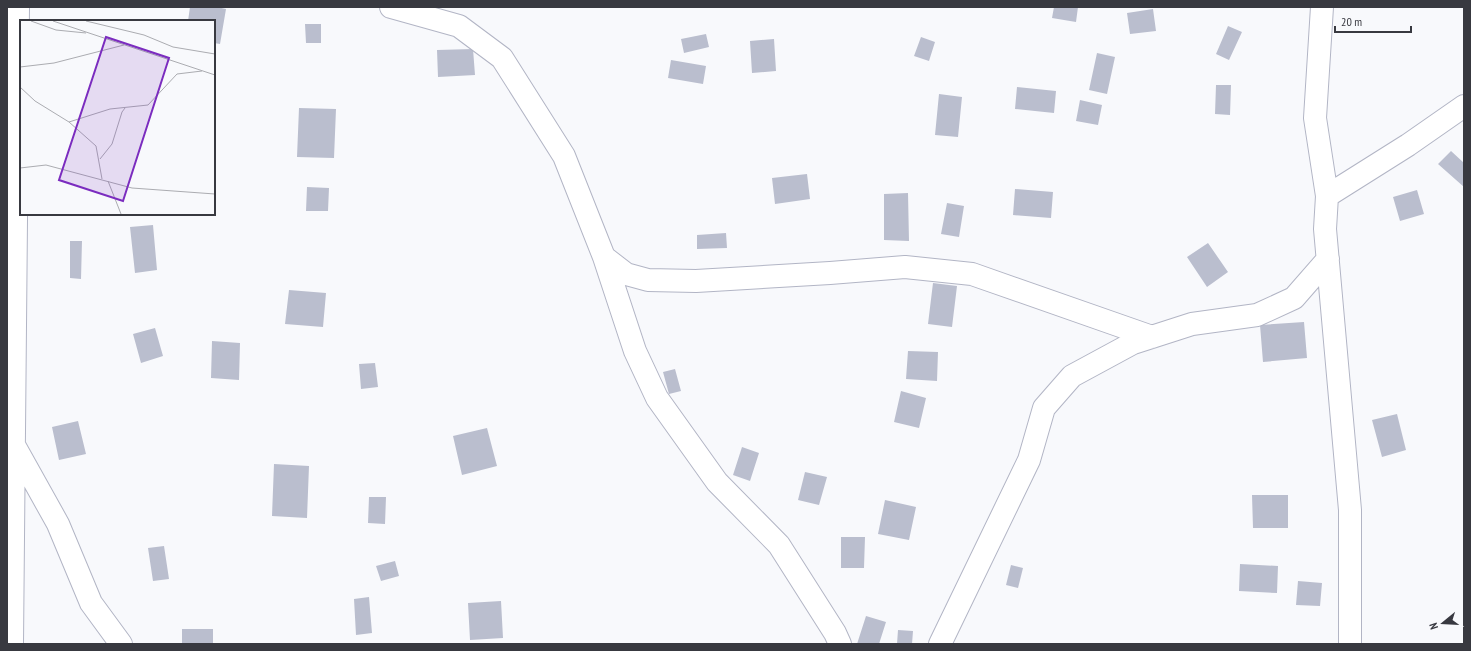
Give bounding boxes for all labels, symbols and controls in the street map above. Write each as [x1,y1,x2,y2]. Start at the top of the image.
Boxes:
scale bar [1335,8,1411,34]
text: 20 m [1341,14,1362,29]
inset map [20,20,215,215]
north arrow [1423,603,1463,643]
text: N [1426,621,1441,631]

